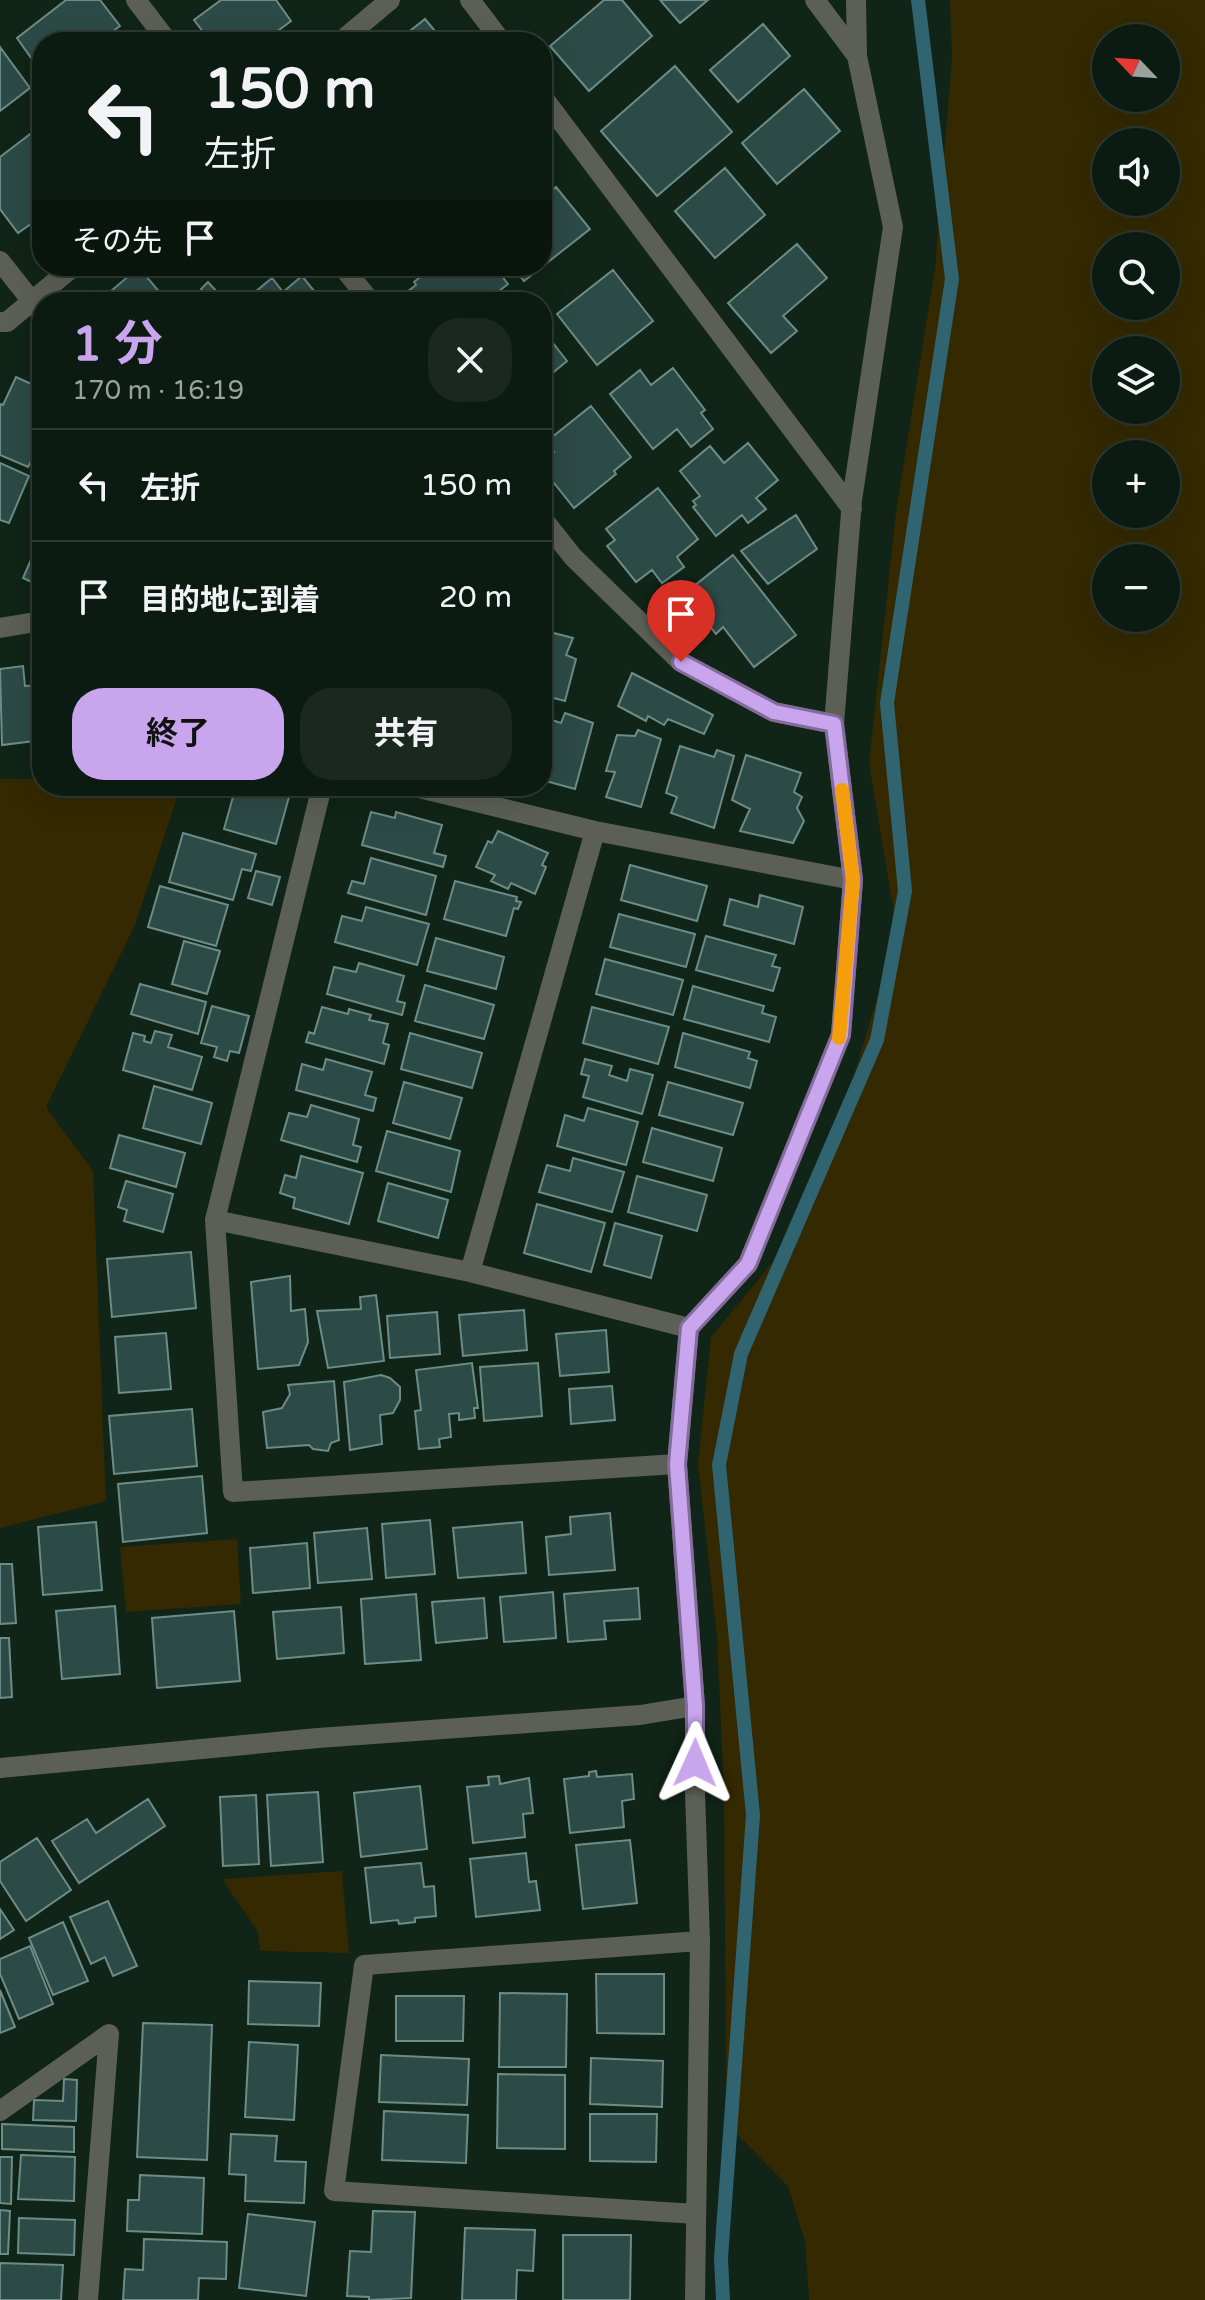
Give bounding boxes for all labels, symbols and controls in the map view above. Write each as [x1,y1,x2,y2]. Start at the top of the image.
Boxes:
north arrow [1092,24,1180,112]
map controls [1092,24,1180,632]
text: 150 m [204,56,375,123]
icon: left [72,64,176,168]
button: sound [1092,128,1180,216]
text: 左折 [204,133,276,176]
icon: arrive [178,216,222,260]
text: その先 [72,223,162,260]
button: search [1092,232,1180,320]
text: 1 分 [72,316,163,374]
button: close [428,318,512,402]
button: layers [1092,336,1180,424]
text: 170 m · 16:19 [72,375,244,406]
button: + [1092,440,1180,528]
icon: left [72,463,116,507]
text: 150 m [420,467,512,504]
text: 左折 [140,470,200,507]
button: − [1092,544,1180,632]
icon: arrive [72,575,116,619]
text: 20 m [439,579,512,616]
pin [647,580,715,662]
text: 目的地に到着 [140,582,320,619]
icon: arrive [659,592,703,636]
button: 終了 [72,688,284,780]
button: 共有 [300,688,512,780]
position arrow [653,1721,737,1805]

